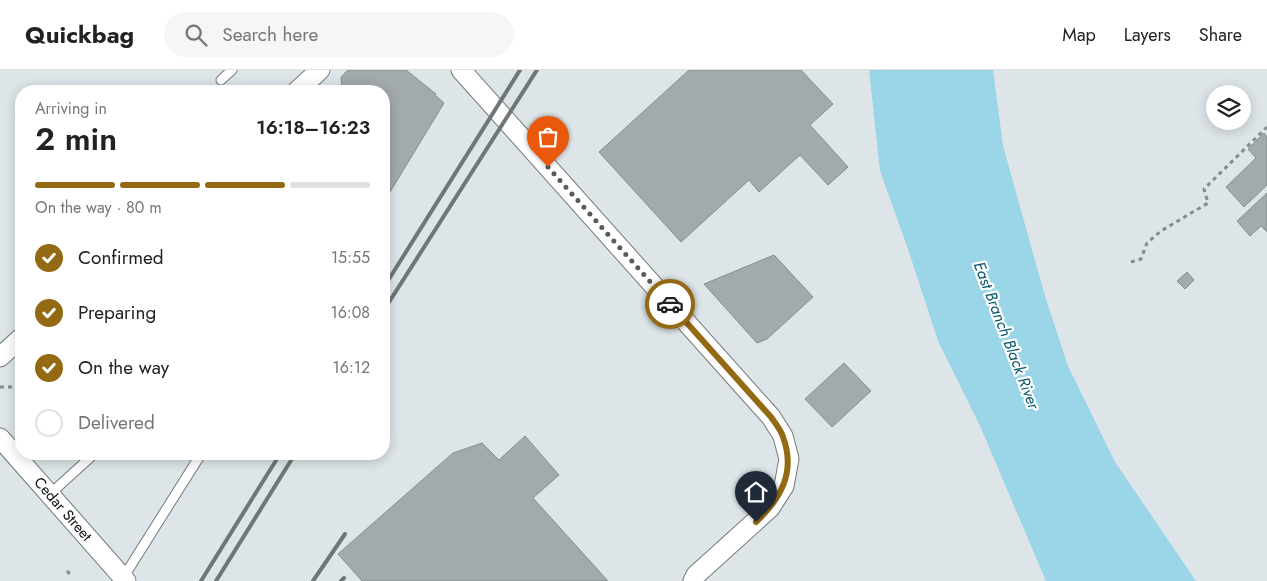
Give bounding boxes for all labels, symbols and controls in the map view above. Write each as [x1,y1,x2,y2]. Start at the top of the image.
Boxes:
search box [164,12,514,57]
text: Quickbag [25,17,134,52]
icon: search [182,21,210,49]
text: Search here [222,21,318,48]
text: Map [1062,22,1096,48]
text: Layers [1124,22,1171,48]
text: Share [1199,22,1242,48]
map controls [1206,85,1251,130]
button: layers [1206,85,1251,130]
text: Arriving in [35,97,107,120]
text: 16:18–16:23 [256,114,370,141]
text: 2 min [35,116,117,162]
pin [527,116,569,167]
icon: bag [534,123,562,151]
text: On the way · 80 m [35,196,162,219]
icon: check [35,244,63,272]
text: Confirmed [78,244,164,271]
text: 15:55 [331,246,370,269]
water label: East Branch Black River [968,258,1046,414]
courier [645,279,695,329]
icon: car [656,290,684,318]
icon: check [35,299,63,327]
text: Preparing [78,299,156,326]
text: 16:08 [330,301,370,324]
icon: check [35,354,63,382]
text: On the way [78,354,169,381]
text: 16:12 [332,356,370,379]
text: Delivered [78,409,155,436]
pin [735,471,777,522]
street label: Cedar Street [29,472,98,546]
icon: home [742,478,770,506]

